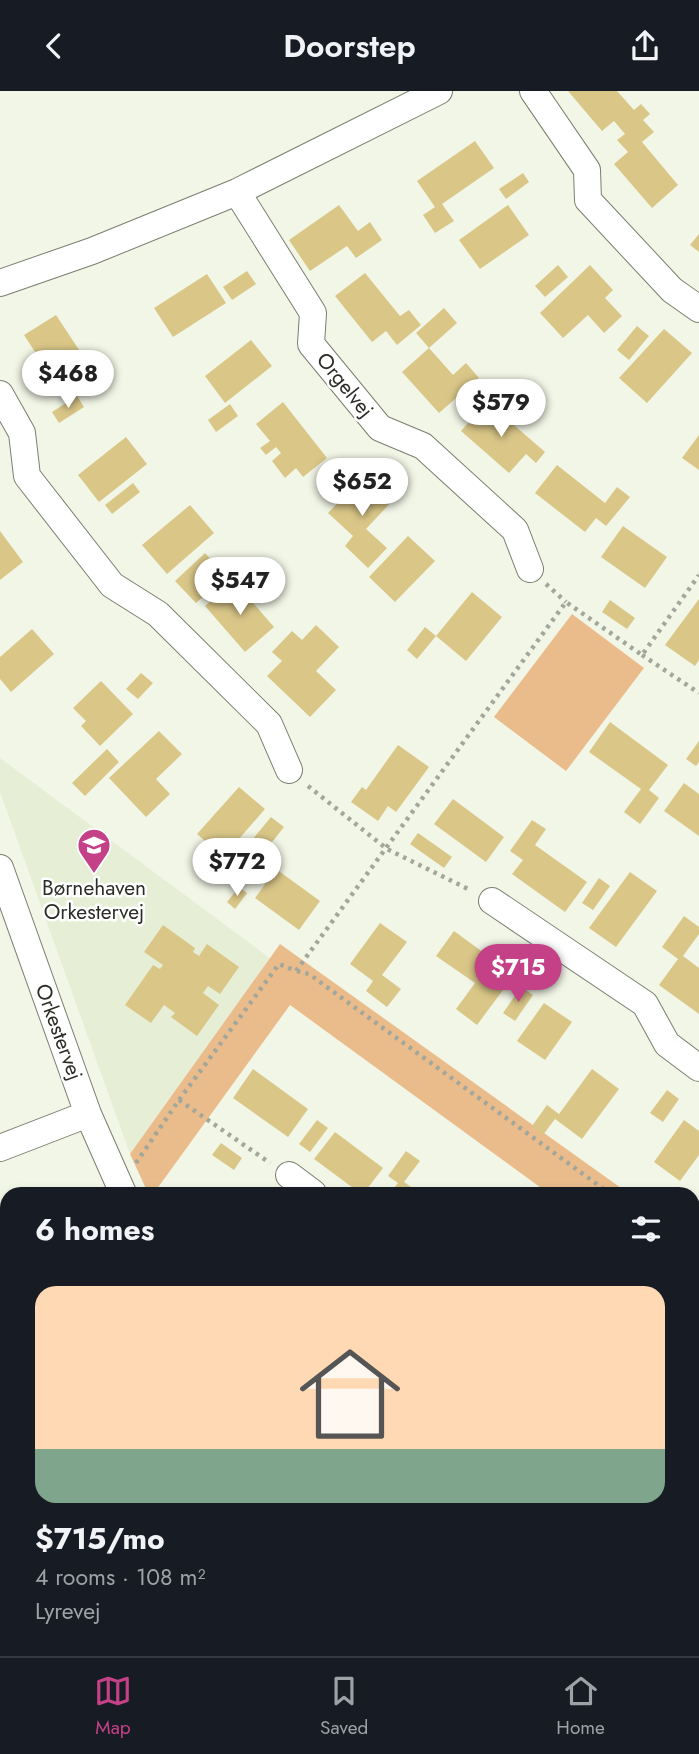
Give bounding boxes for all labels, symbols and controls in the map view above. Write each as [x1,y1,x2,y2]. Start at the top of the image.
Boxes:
text: Doorstep [283,23,416,69]
icon: back [35,27,73,65]
icon: share [626,27,664,65]
street label: Orgelvej [309,346,381,424]
pin: $468 [27,351,109,410]
text: $468 [38,356,98,390]
pin: $579 [460,379,542,439]
text: $579 [472,385,530,419]
pin: $652 [321,459,403,518]
text: $652 [332,464,392,498]
pin: $547 [199,557,281,617]
text: $547 [210,563,270,597]
school or university icon: Børnehaven Orkestervej [75,826,113,875]
pin: $772 [196,839,278,898]
text: $772 [208,844,266,878]
place label: Børnehaven Orkestervej [42,873,146,927]
pin: $715 [477,944,559,1004]
text: $715 [491,950,545,984]
street label: Orkestervej [28,980,90,1084]
text: 6 homes [35,1208,154,1251]
icon: filters [627,1210,665,1248]
icon: home [287,1331,413,1457]
text: $715/mo [35,1517,165,1560]
text: 4 rooms · 108 m² [35,1560,205,1594]
text: Lyrevej [35,1594,101,1628]
tab: Map [94,1672,132,1741]
tab: Saved [320,1672,368,1741]
tab: Home [556,1672,605,1741]

